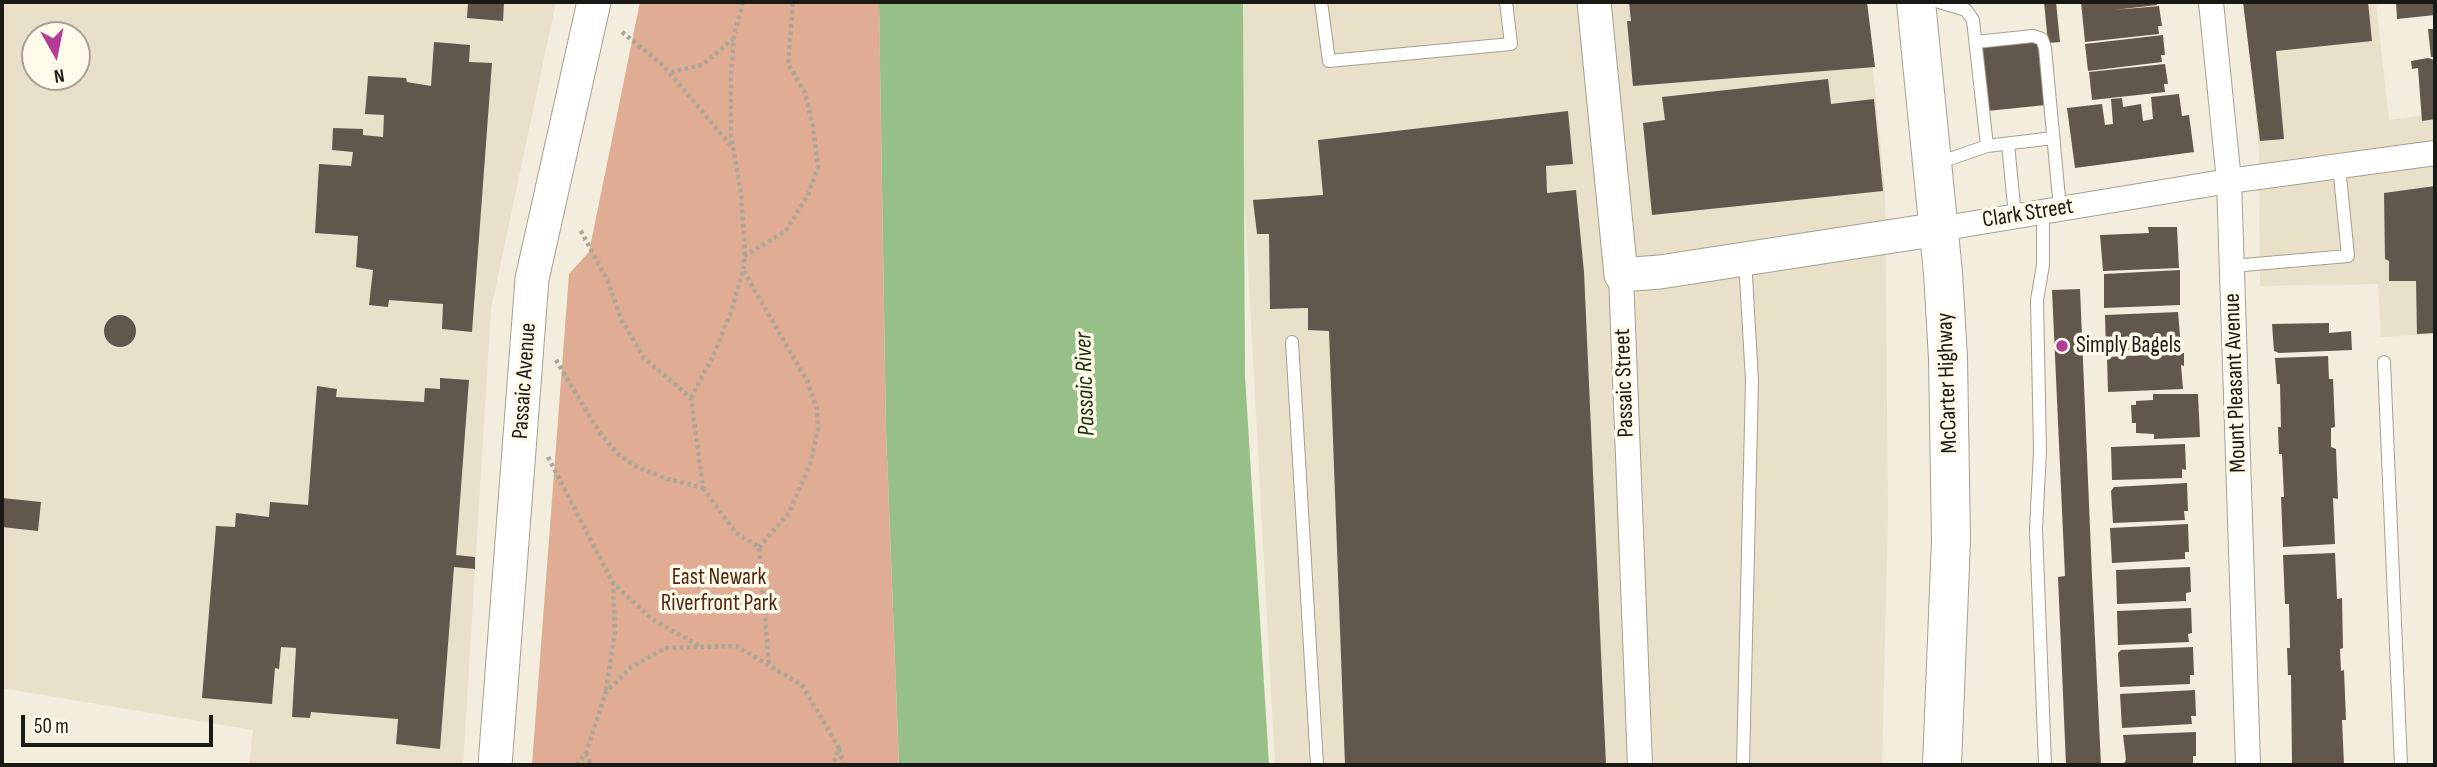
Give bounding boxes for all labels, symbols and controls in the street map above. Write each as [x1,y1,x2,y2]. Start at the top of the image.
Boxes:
north arrow [21,21,91,91]
text: N [52,63,66,87]
street label: Clark Street [1980,193,2076,235]
street label: Mount Pleasant Avenue [2219,293,2253,473]
street label: McCarter Highway [1932,312,1964,454]
street label: Passaic Avenue [507,322,543,440]
street label: Passaic Street [1609,328,1641,438]
water label: Passaic River [1070,332,1102,436]
place label: Simply Bagels [2076,332,2181,360]
marker: Simply Bagels [2054,338,2070,354]
park label: East Newark Riverfront Park [661,564,777,618]
scale bar [24,700,217,744]
text: 50 m [34,714,69,739]

